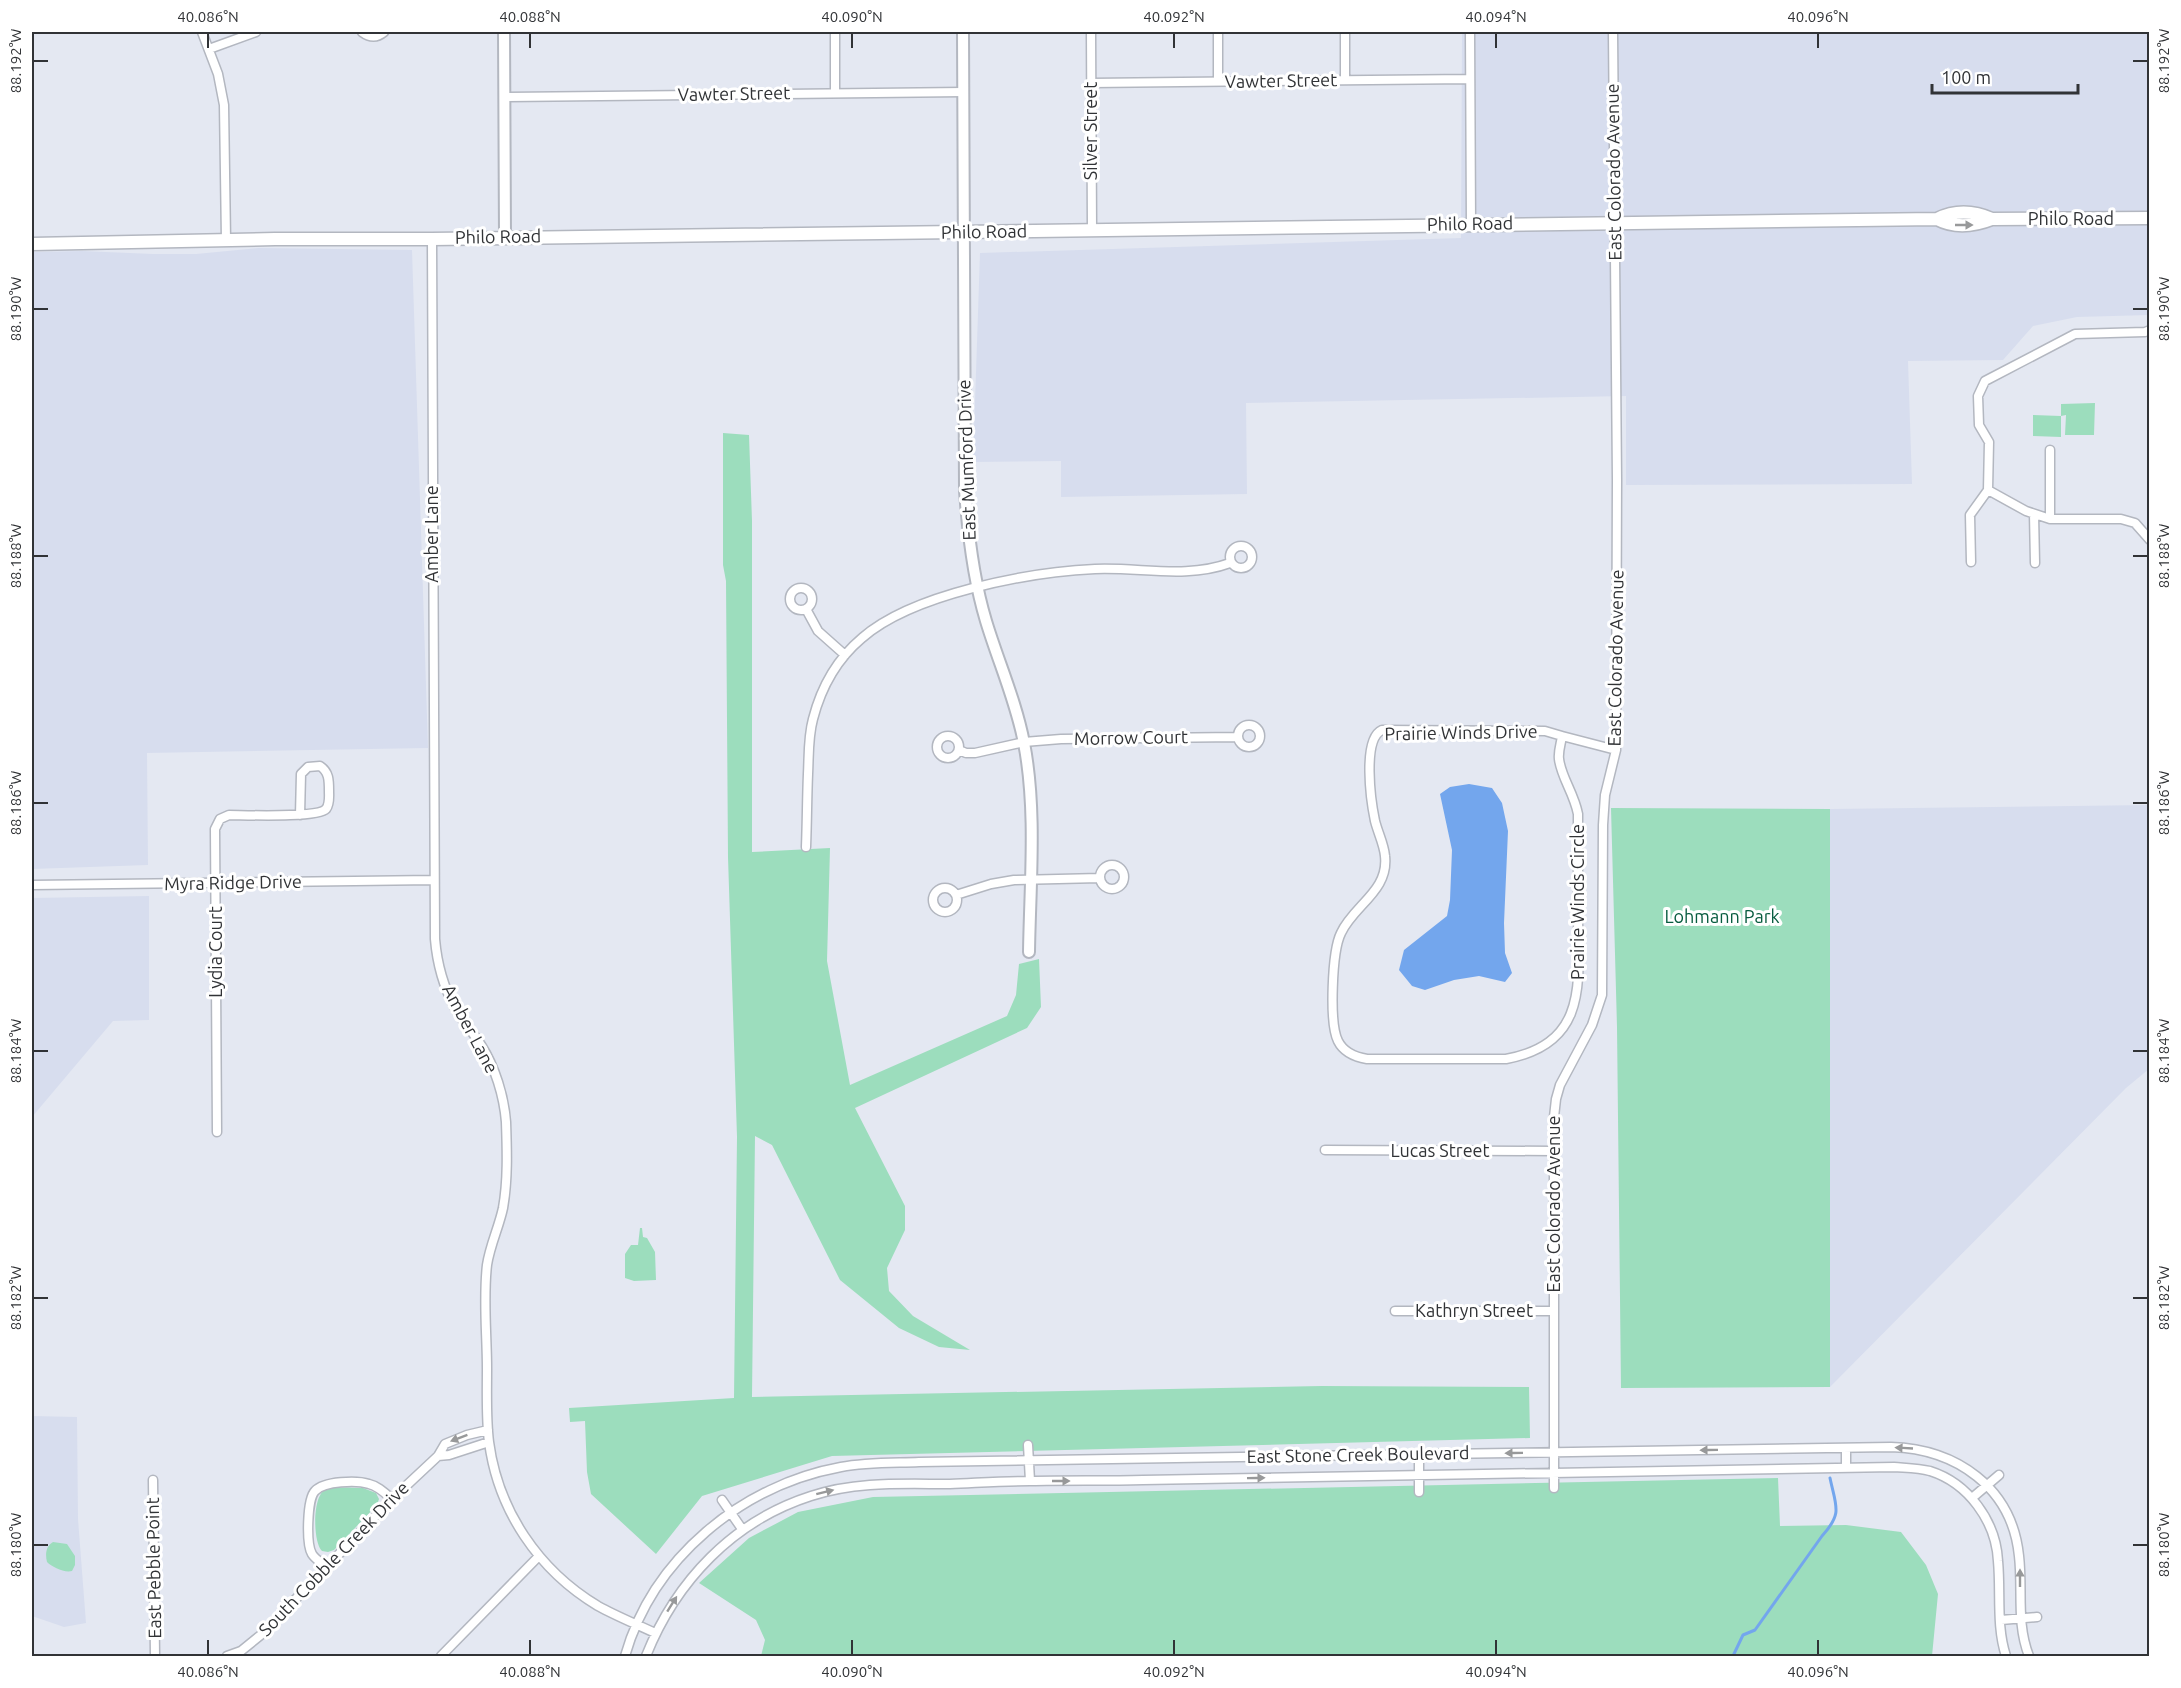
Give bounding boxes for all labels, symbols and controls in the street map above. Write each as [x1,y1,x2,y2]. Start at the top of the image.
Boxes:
text: 40.086°N [177,8,239,25]
text: 40.088°N [499,8,561,25]
text: 40.090°N [821,8,883,25]
text: 40.092°N [1143,8,1205,25]
text: 40.094°N [1465,8,1527,25]
text: 40.096°N [1787,8,1849,25]
text: 88.192°W [7,29,24,93]
text: 88.192°W [2155,29,2172,93]
scale bar [1932,57,2078,95]
text: 100 m [1941,67,1991,87]
street label: Vawter Street [1225,69,1337,91]
street label: Vawter Street [678,82,790,104]
street label: Silver Street [1080,82,1100,180]
street label: East Colorado Avenue [1601,83,1625,261]
street label: Philo Road [2028,208,2114,228]
street label: Philo Road [1427,212,1513,234]
street label: Philo Road [941,220,1027,242]
one-way arrow [1955,220,1974,230]
street label: Philo Road [455,225,541,247]
text: 88.190°W [7,277,24,341]
text: 88.190°W [2155,277,2172,341]
street label: East Mumford Drive [953,379,979,541]
street label: Amber Lane [421,485,441,583]
text: 88.188°W [7,524,24,588]
text: 88.188°W [2155,524,2172,588]
street label: East Colorado Avenue [1603,569,1627,747]
street label: Prairie Winds Drive [1384,721,1538,743]
street label: Morrow Court [1074,726,1188,748]
text: 88.186°W [7,771,24,835]
text: 88.186°W [2155,771,2172,835]
street label: Prairie Winds Circle [1567,824,1587,980]
street label: Myra Ridge Drive [164,871,302,893]
street label: Lydia Court [205,906,225,998]
park label: Lohmann Park [1664,906,1780,926]
street label: Amber Lane [439,981,503,1076]
text: 88.184°W [7,1019,24,1083]
text: 88.184°W [2155,1019,2172,1083]
street label: East Colorado Avenue [1543,1115,1563,1293]
street label: Lucas Street [1390,1140,1490,1160]
text: 88.182°W [7,1266,24,1330]
text: 88.182°W [2155,1266,2172,1330]
street label: Kathryn Street [1415,1300,1533,1320]
one-way arrow [450,1433,468,1443]
street label: East Stone Creek Boulevard [1246,1442,1470,1466]
one-way arrow [1894,1444,1913,1453]
one-way arrow [1699,1445,1718,1455]
one-way arrow [1504,1448,1523,1458]
one-way arrow [1247,1474,1266,1483]
one-way arrow [1052,1476,1071,1486]
street label: South Cobble Creek Drive [254,1477,412,1640]
one-way arrow [816,1486,834,1496]
street label: East Pebble Point [142,1497,164,1639]
text: 88.180°W [7,1513,24,1577]
text: 88.180°W [2155,1513,2172,1577]
one-way arrow [2015,1569,2025,1588]
one-way arrow [666,1596,677,1612]
text: 40.086°N [177,1663,239,1680]
text: 40.088°N [499,1663,561,1680]
text: 40.090°N [821,1663,883,1680]
text: 40.092°N [1143,1663,1205,1680]
text: 40.094°N [1465,1663,1527,1680]
text: 40.096°N [1787,1663,1849,1680]

